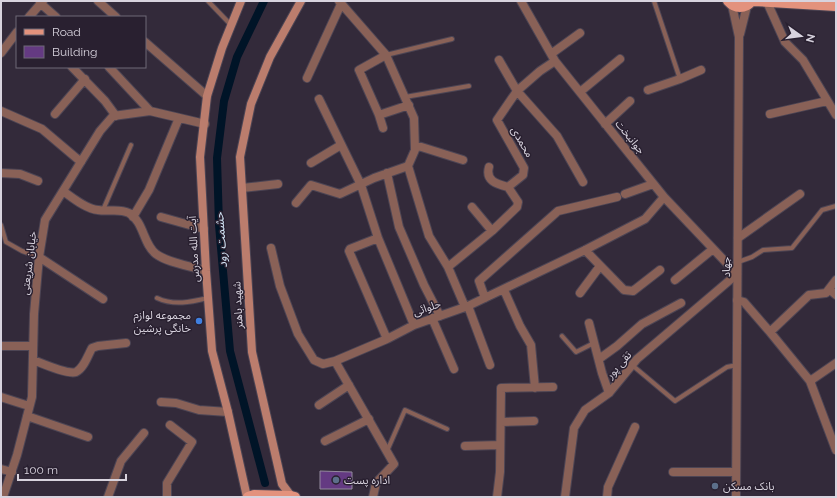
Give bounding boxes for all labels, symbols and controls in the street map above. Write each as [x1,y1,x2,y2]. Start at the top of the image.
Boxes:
legend [16,16,146,68]
north arrow [781,16,821,56]
text: Road [52,25,81,39]
text: N [803,33,818,44]
text: Building [52,45,98,59]
street label: جوانبخت [612,117,648,157]
street label: محمدی [508,124,536,160]
water label: حشمت رود [212,211,230,268]
street label: آیت الله مدرس [186,215,202,282]
street label: خیابان شریعتی [19,230,39,296]
street label: جهاد [720,256,733,277]
street label: شهید باهنر [230,281,246,330]
street label: حلوائی [411,297,443,319]
place label: مجموعه لوازم خانگی پرشین [133,309,192,336]
marker: مجموعه لوازم خانگی پرشین [194,316,204,326]
street label: تقی پور [603,349,635,383]
scale bar [18,456,126,482]
text: 100 m [24,463,58,477]
place label: اداره پست [344,474,390,488]
marker: اداره پست [331,475,341,485]
place label: بانک مسکن [723,480,774,493]
marker: بانک مسکن [710,481,720,491]

